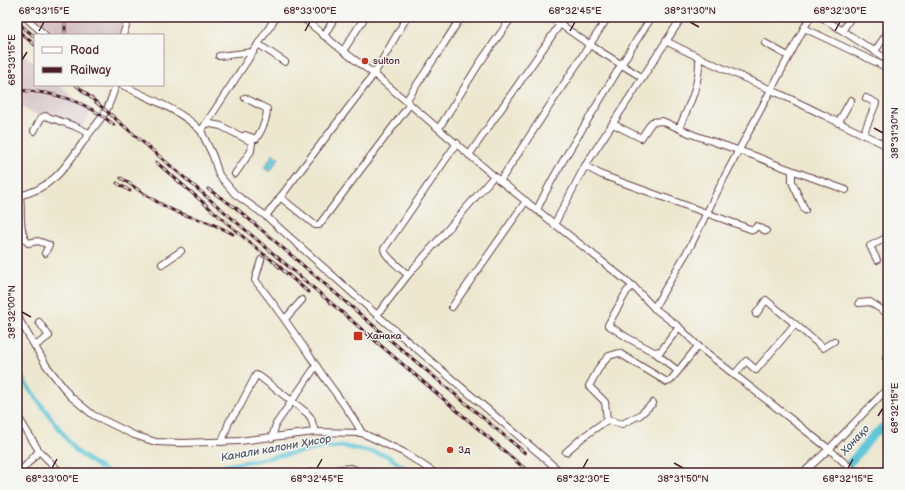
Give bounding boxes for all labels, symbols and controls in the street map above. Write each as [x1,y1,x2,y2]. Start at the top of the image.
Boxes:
text: 68°33'15"E [18,5,70,17]
text: 68°33'00"E [283,5,337,17]
text: 68°32'45"E [549,5,602,17]
text: 38°31'30"N [664,5,716,17]
text: 68°32'30"E [813,5,867,17]
text: 68°33'15"E [6,34,18,86]
legend [34,34,164,86]
text: Road [70,43,99,58]
place label: sulton [373,55,400,67]
marker: sulton [360,56,370,66]
text: Railway [70,63,112,78]
text: 38°31'30"N [889,107,901,159]
text: 38°32'00"N [6,285,18,339]
marker: Ханака [352,330,364,342]
place label: Ханака [367,330,402,342]
text: 68°32'15"E [889,382,901,433]
water label: Хонақо [837,422,872,458]
water label: Канали калони Ҳисор [220,432,332,464]
place label: 3д [458,444,470,456]
marker: 3д [445,445,455,455]
text: 68°33'00"E [25,473,79,485]
text: 68°32'45"E [291,473,344,485]
text: 68°32'30"E [556,473,610,485]
text: 38°31'50"N [657,473,709,485]
text: 68°32'15"E [823,473,874,485]

